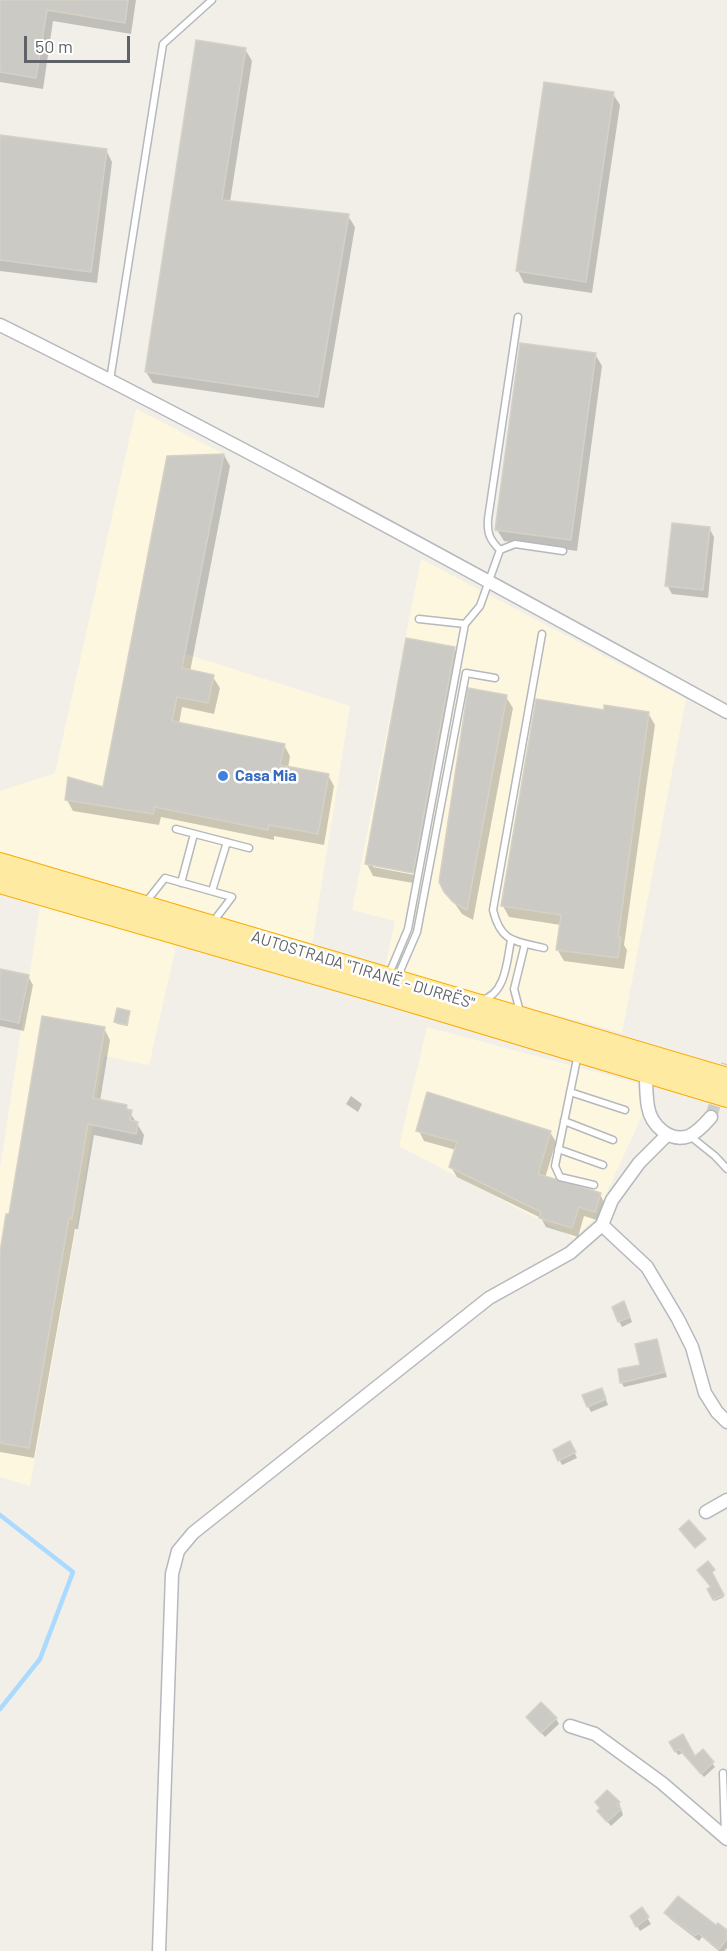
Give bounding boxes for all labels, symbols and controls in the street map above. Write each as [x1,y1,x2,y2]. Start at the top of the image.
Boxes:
scale bar [27,24,134,62]
text: 50 m [35,35,73,57]
place label: Casa Mia [235,766,297,786]
marker: Casa Mia [216,769,230,783]
street label: AUTOSTRADA "TIRANË - DURRËS" [249,927,477,1013]

